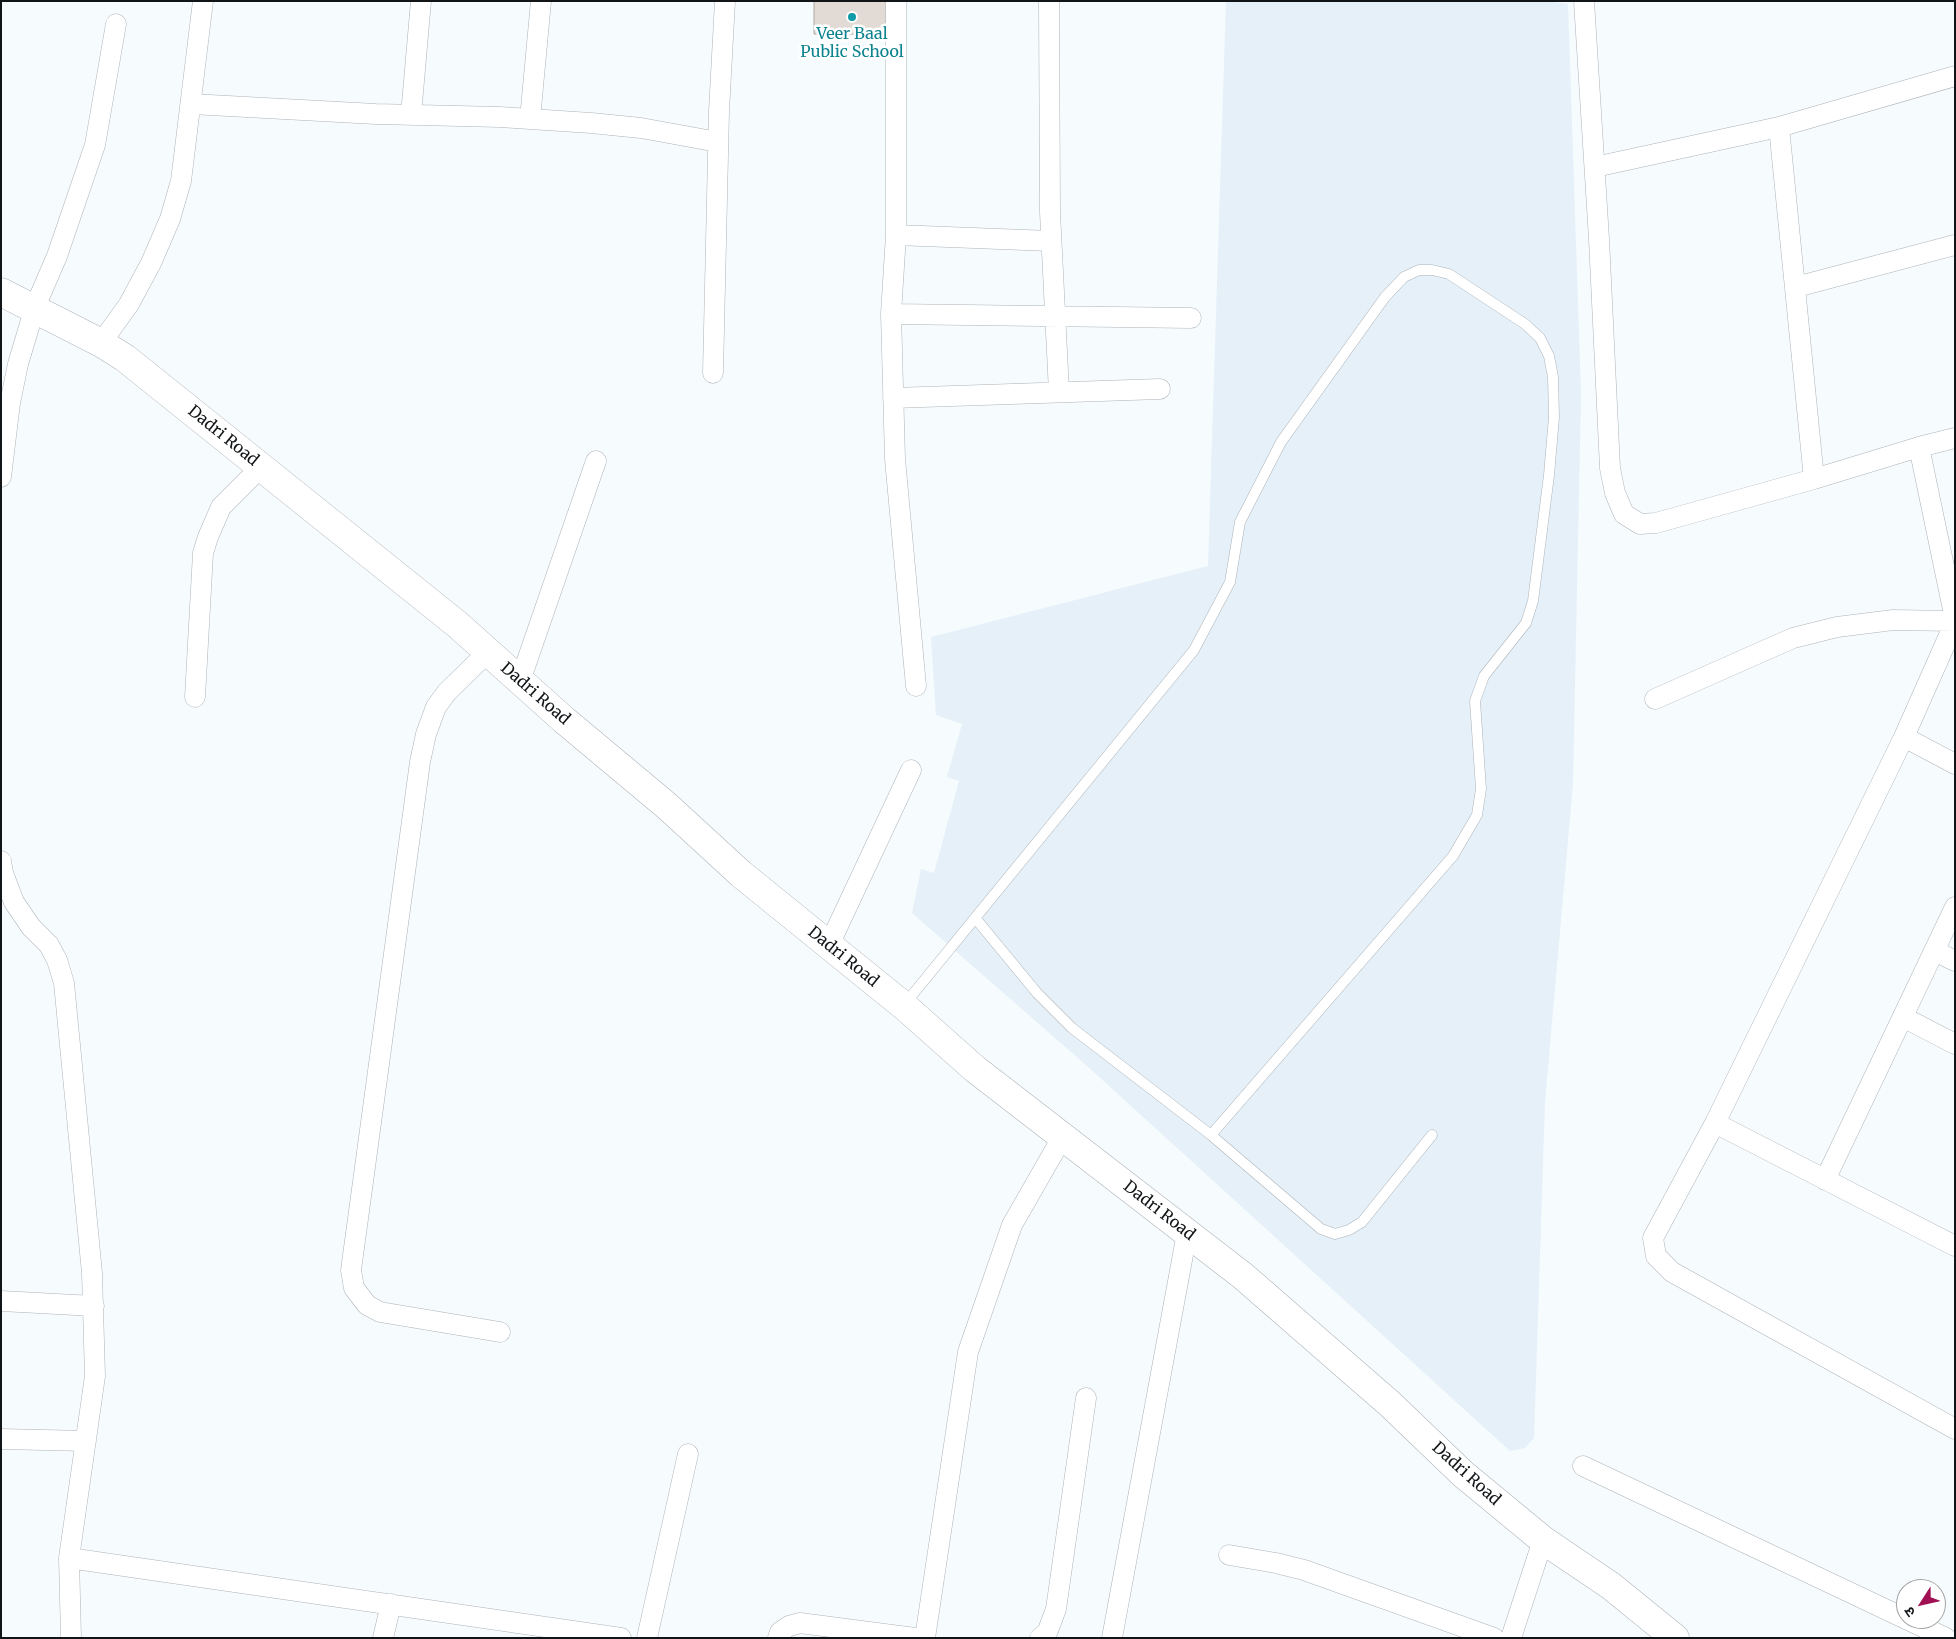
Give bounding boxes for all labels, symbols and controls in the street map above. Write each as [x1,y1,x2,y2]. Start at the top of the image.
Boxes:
marker: Veer Baal Public School [846,11,858,23]
place label: Veer Baal Public School [800,24,904,62]
street label: Dadri Road [184,402,262,470]
street label: Dadri Road [496,659,574,729]
street label: Dadri Road [804,923,882,991]
street label: Dadri Road [1119,1177,1199,1245]
street label: Dadri Road [1428,1438,1504,1510]
north arrow [1896,1579,1946,1629]
text: उ [1900,1604,1919,1621]

